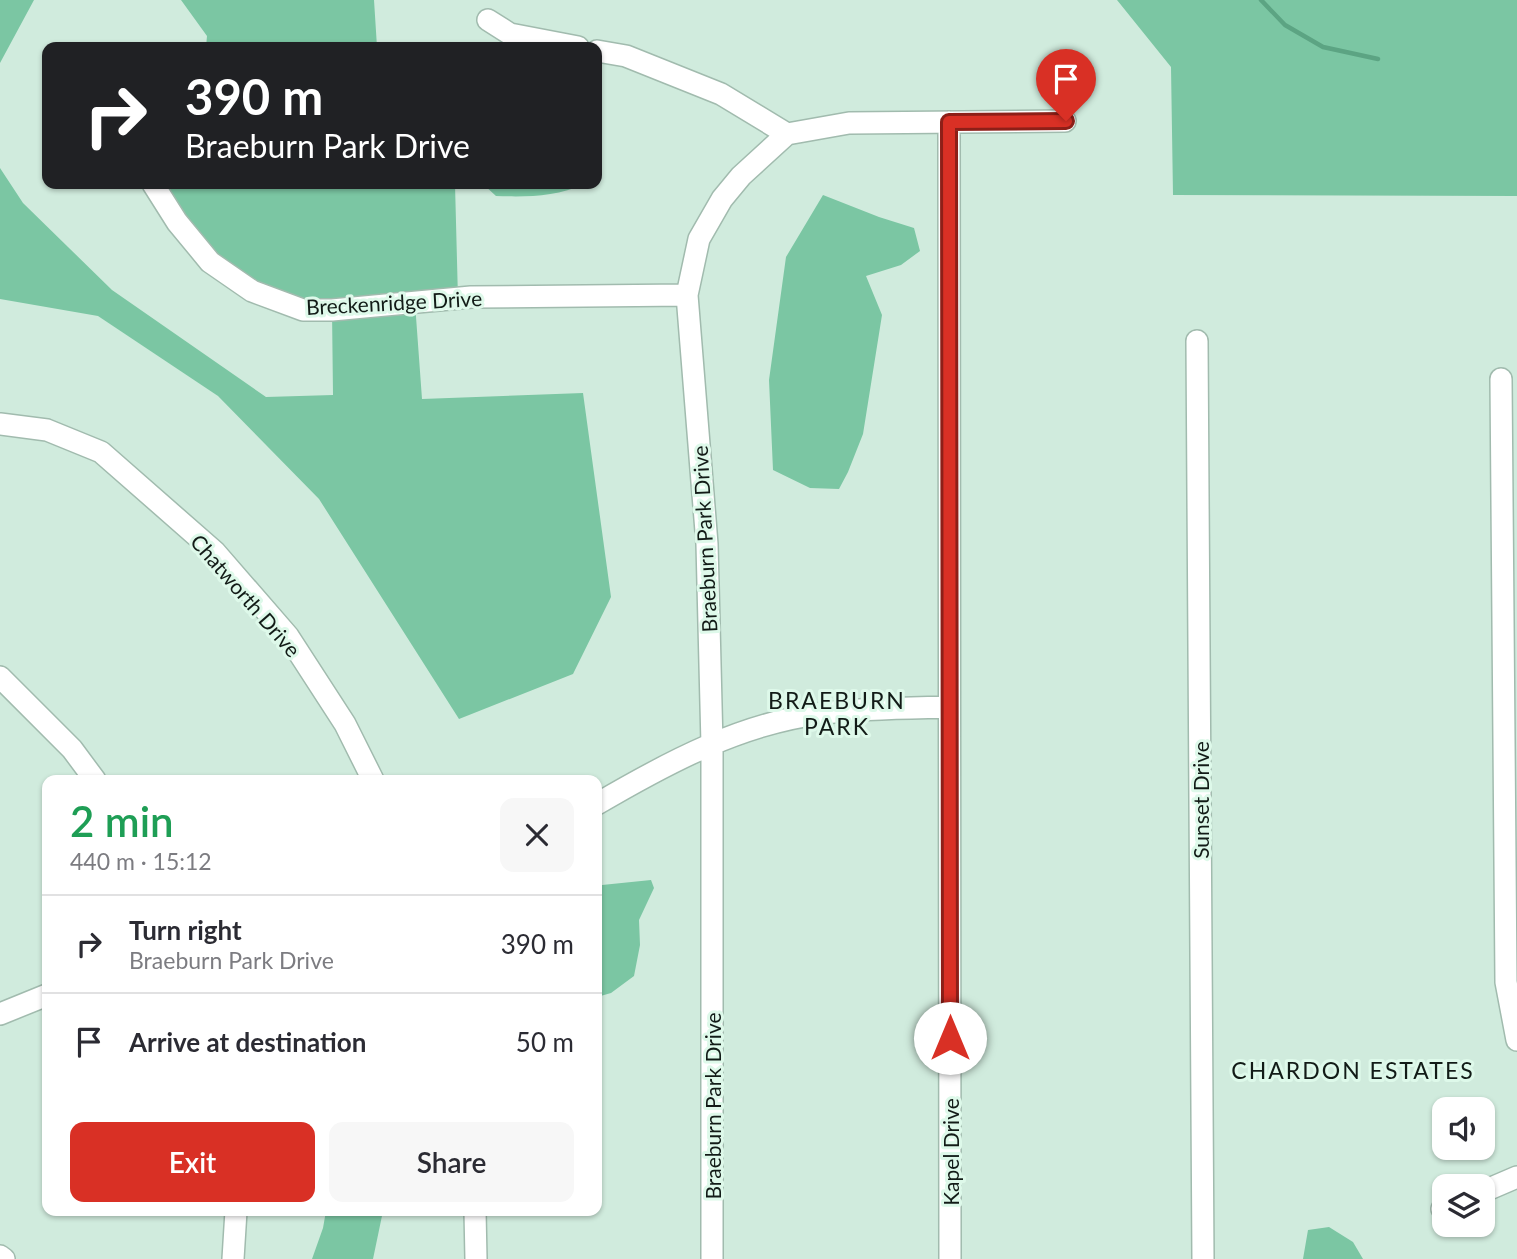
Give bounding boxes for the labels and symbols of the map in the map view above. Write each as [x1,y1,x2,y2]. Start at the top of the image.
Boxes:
pin [1036,49,1096,121]
street label: Breckenridge Drive [305,285,483,319]
street label: Braeburn Park Drive [687,445,721,633]
street label: Chatworth Drive [186,529,306,661]
district label: BRAEBURN PARK [768,686,906,740]
street label: Sunset Drive [1188,741,1213,859]
position arrow [913,1001,987,1075]
street label: Braeburn Park Drive [700,1012,725,1200]
district label: CHARDON ESTATES [1231,1056,1475,1084]
street label: Kapel Drive [938,1098,963,1206]

